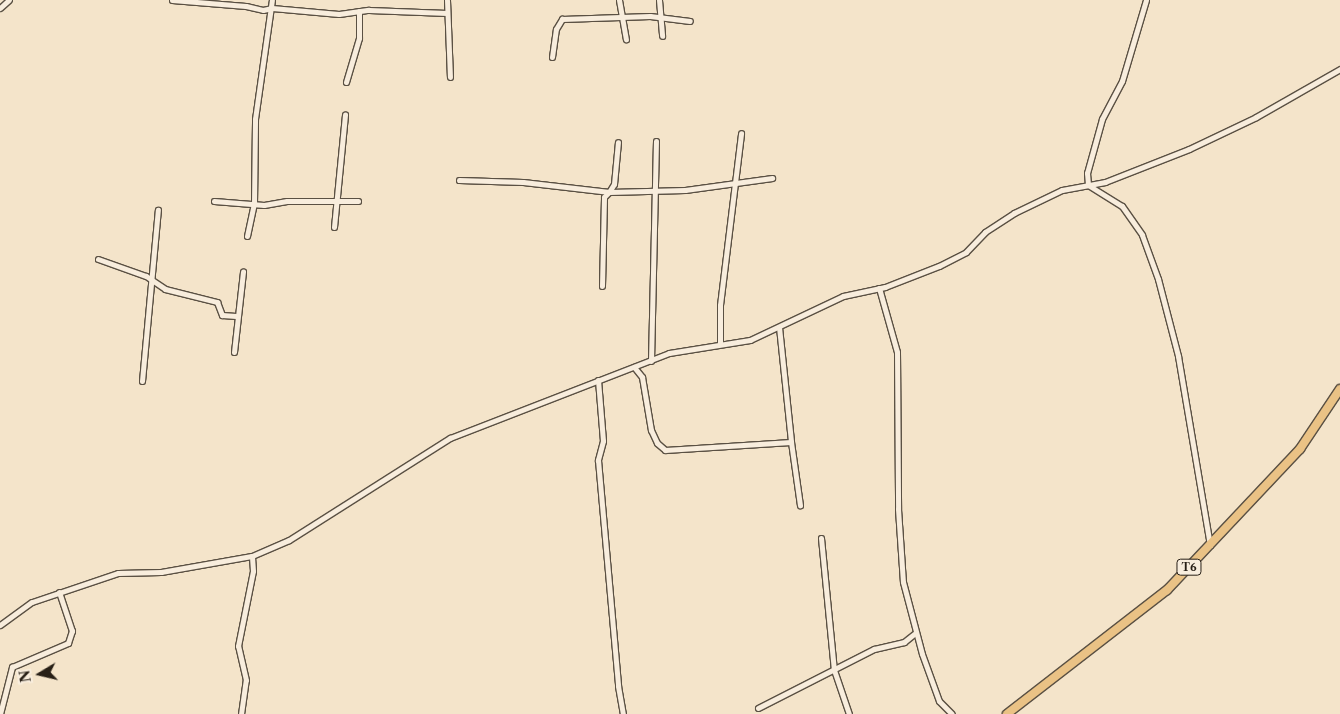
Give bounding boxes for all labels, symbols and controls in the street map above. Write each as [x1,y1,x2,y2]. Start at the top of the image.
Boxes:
road number: T6 [1175,558,1203,576]
north arrow [15,649,65,699]
text: N [15,669,35,684]

